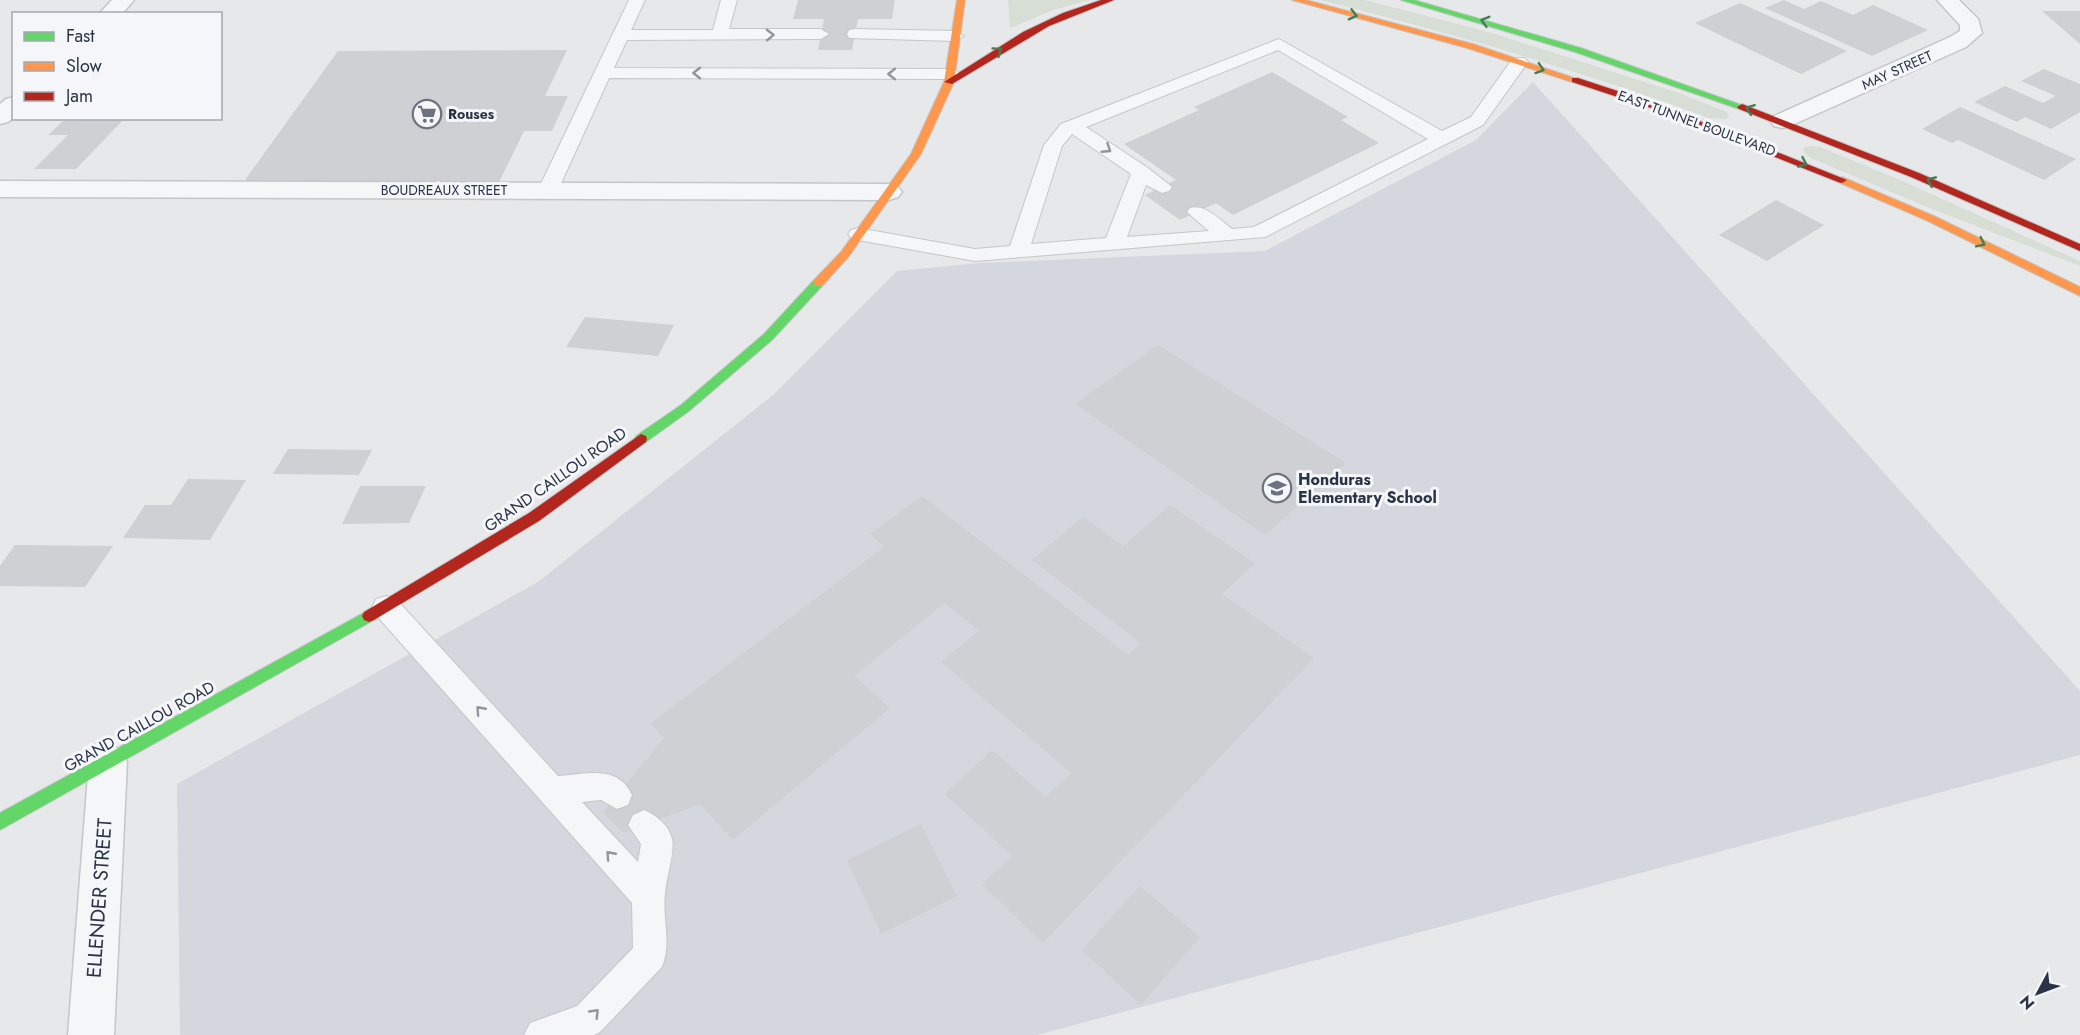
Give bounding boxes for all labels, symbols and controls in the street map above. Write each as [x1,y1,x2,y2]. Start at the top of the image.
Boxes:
one-way arrow [1347,8,1358,20]
legend [12,12,222,120]
one-way arrow [1480,16,1491,28]
text: Fast [66,23,95,49]
one-way arrow [765,29,774,41]
street label: MAY STREET [1858,45,1936,95]
one-way arrow [992,47,1003,58]
text: Slow [66,53,103,79]
one-way arrow [1534,62,1545,74]
one-way arrow [692,67,701,79]
one-way arrow [887,68,896,80]
text: Jam [64,83,93,109]
street label: EAST TUNNEL BOULEVARD [1615,85,1779,161]
supermarket icon: Rouses [411,98,443,130]
place label: Rouses [448,104,495,124]
one-way arrow [1745,104,1756,116]
one-way arrow [1100,142,1111,153]
one-way arrow [1796,156,1807,168]
one-way arrow [1926,177,1937,189]
street label: BOUDREAUX STREET [381,180,508,200]
one-way arrow [1974,236,1985,247]
street label: GRAND CAILLOU ROAD [479,421,631,537]
place label: Honduras Elementary School [1298,468,1437,509]
school or university icon: Honduras Elementary School [1261,472,1293,504]
street label: GRAND CAILLOU ROAD [60,675,219,777]
one-way arrow [476,706,487,717]
street label: ELLENDER STREET [79,816,120,979]
one-way arrow [606,851,617,862]
north arrow [2008,963,2068,1023]
text: N [2014,990,2040,1015]
one-way arrow [587,1010,598,1021]

